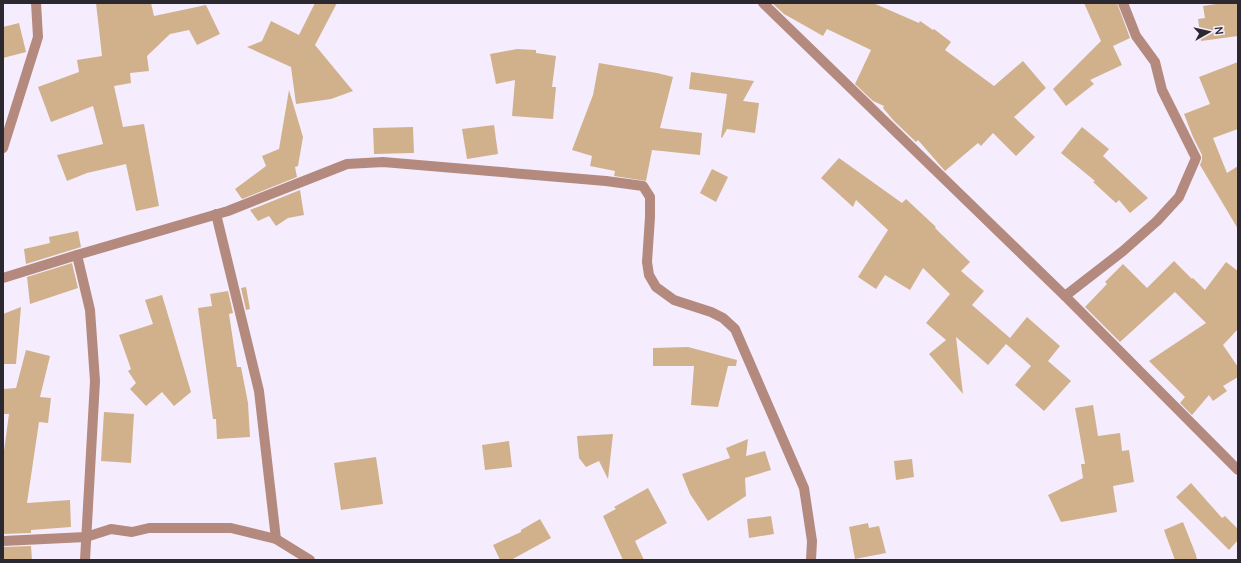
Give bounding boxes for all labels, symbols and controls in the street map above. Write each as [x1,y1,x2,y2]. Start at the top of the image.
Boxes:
north arrow [1189,12,1229,52]
text: N [1211,26,1227,36]

